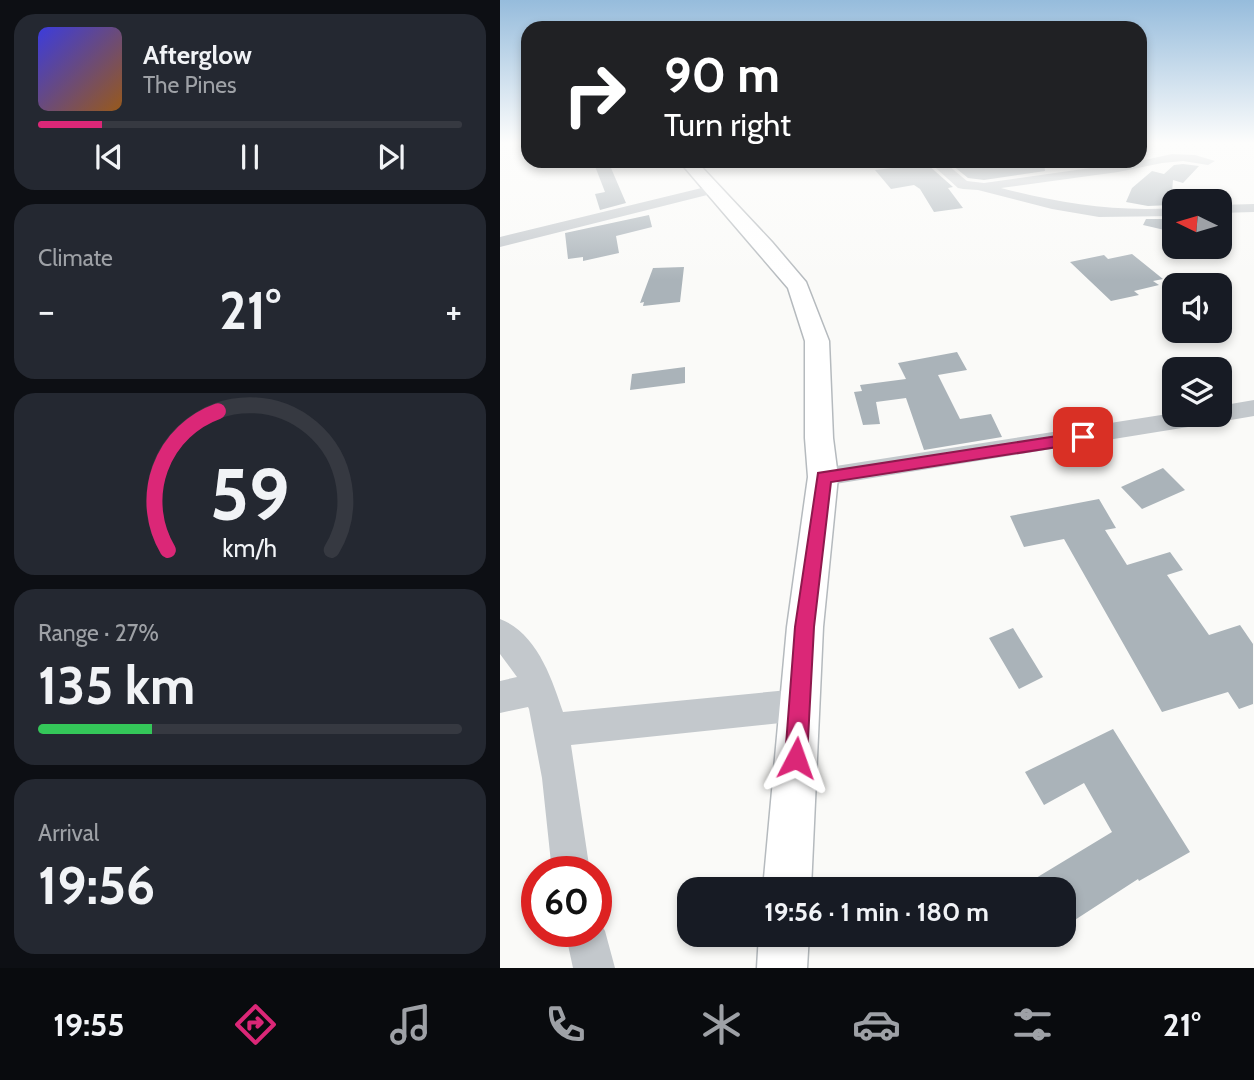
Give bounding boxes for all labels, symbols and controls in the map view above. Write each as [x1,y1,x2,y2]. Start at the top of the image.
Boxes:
text: Afterglow [143,39,252,71]
text: 90 m [664,45,780,104]
icon: right [549,49,640,140]
text: The Pines [143,71,237,99]
text: Turn right [664,105,791,144]
icon: previous [90,138,128,176]
icon: pause [231,138,269,176]
icon: next [372,138,410,176]
north arrow [1162,189,1232,259]
map controls [1162,189,1232,427]
text: Climate [38,244,113,272]
button: sound [1162,273,1232,343]
text: 21° [219,279,281,342]
text: − [38,287,55,334]
text: + [445,287,462,334]
button: layers [1162,357,1232,427]
pin [1053,407,1113,467]
icon: arrive [1064,418,1102,456]
text: 59 [210,450,290,538]
text: km/h [223,533,277,563]
text: Range · 27% [38,619,159,647]
text: 135 km [38,654,195,717]
position arrow [759,721,833,795]
text: Arrival [38,819,99,847]
text: 19:56 [38,854,155,917]
speed limit sign: 60 [521,856,612,947]
text: 19:56 · 1 min · 180 m [764,896,989,928]
icon: directions [231,1000,280,1049]
icon: music [386,1000,435,1049]
icon: phone [541,1000,590,1049]
icon: climate [697,1000,746,1049]
icon: car [852,1000,901,1049]
icon: filters [1008,1000,1057,1049]
text: 19:55 [53,1005,124,1044]
text: 21° [1163,1005,1201,1044]

